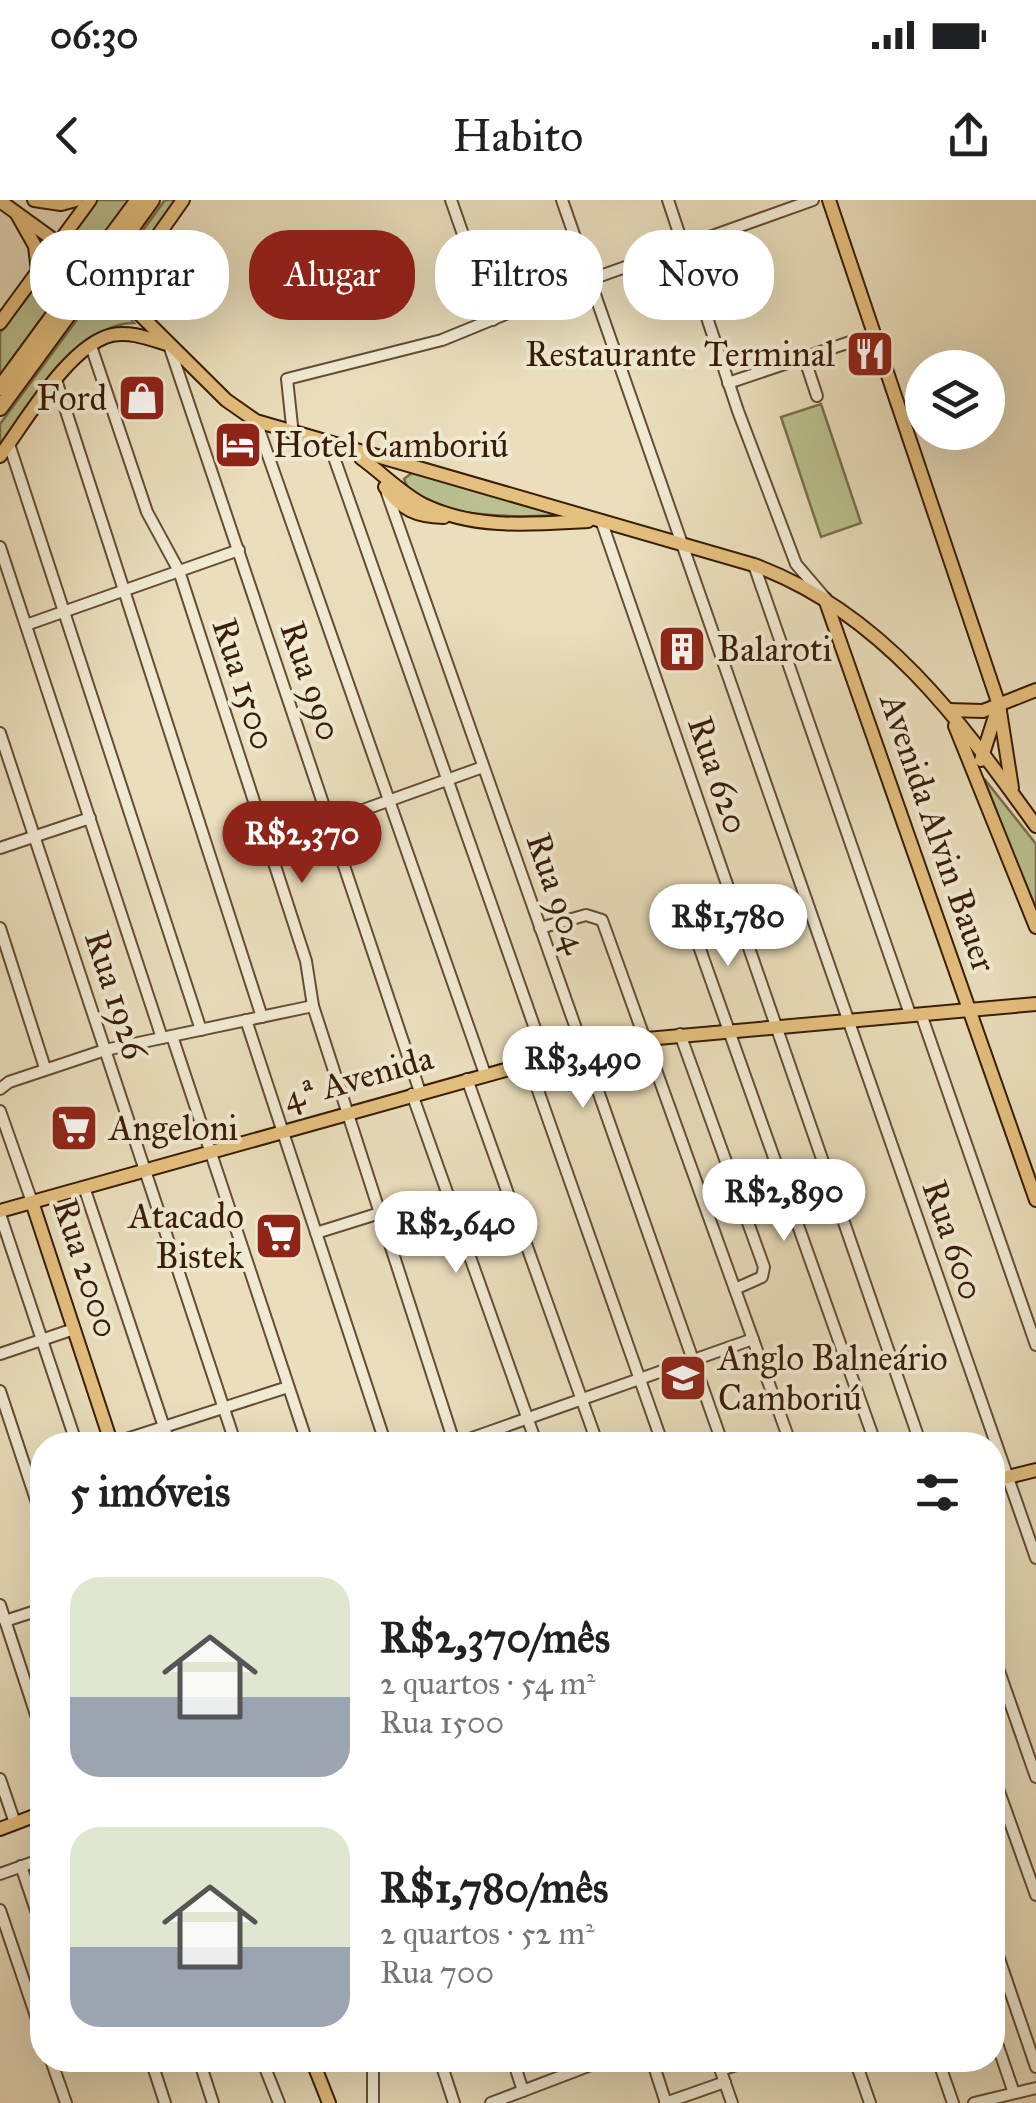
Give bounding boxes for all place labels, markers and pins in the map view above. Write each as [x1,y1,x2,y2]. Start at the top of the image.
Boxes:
restaurant icon: Restaurante Terminal [844,328,896,380]
place label: Restaurante Terminal [525,333,836,376]
shop icon: Ford [116,372,168,424]
place label: Ford [37,377,107,420]
hotel icon: Hotel Camboriú [212,419,264,471]
place label: Hotel Camboriú [273,424,509,467]
building icon: Balaroti [656,623,708,675]
place label: Balaroti [717,628,832,671]
pin: R$2,370 [210,801,394,886]
pin: R$1,780 [636,884,820,969]
pin: R$3,490 [491,1026,675,1111]
supermarket icon: Angeloni [48,1102,100,1154]
place label: Angeloni [107,1107,239,1150]
pin: R$2,890 [692,1159,876,1244]
pin: R$2,640 [364,1191,548,1276]
place label: Atacado Bistek [127,1195,245,1278]
supermarket icon: Atacado Bistek [253,1210,305,1262]
place label: Anglo Balneário Camboriú [716,1337,948,1420]
school or university icon: Anglo Balneário Camboriú [657,1352,709,1404]

